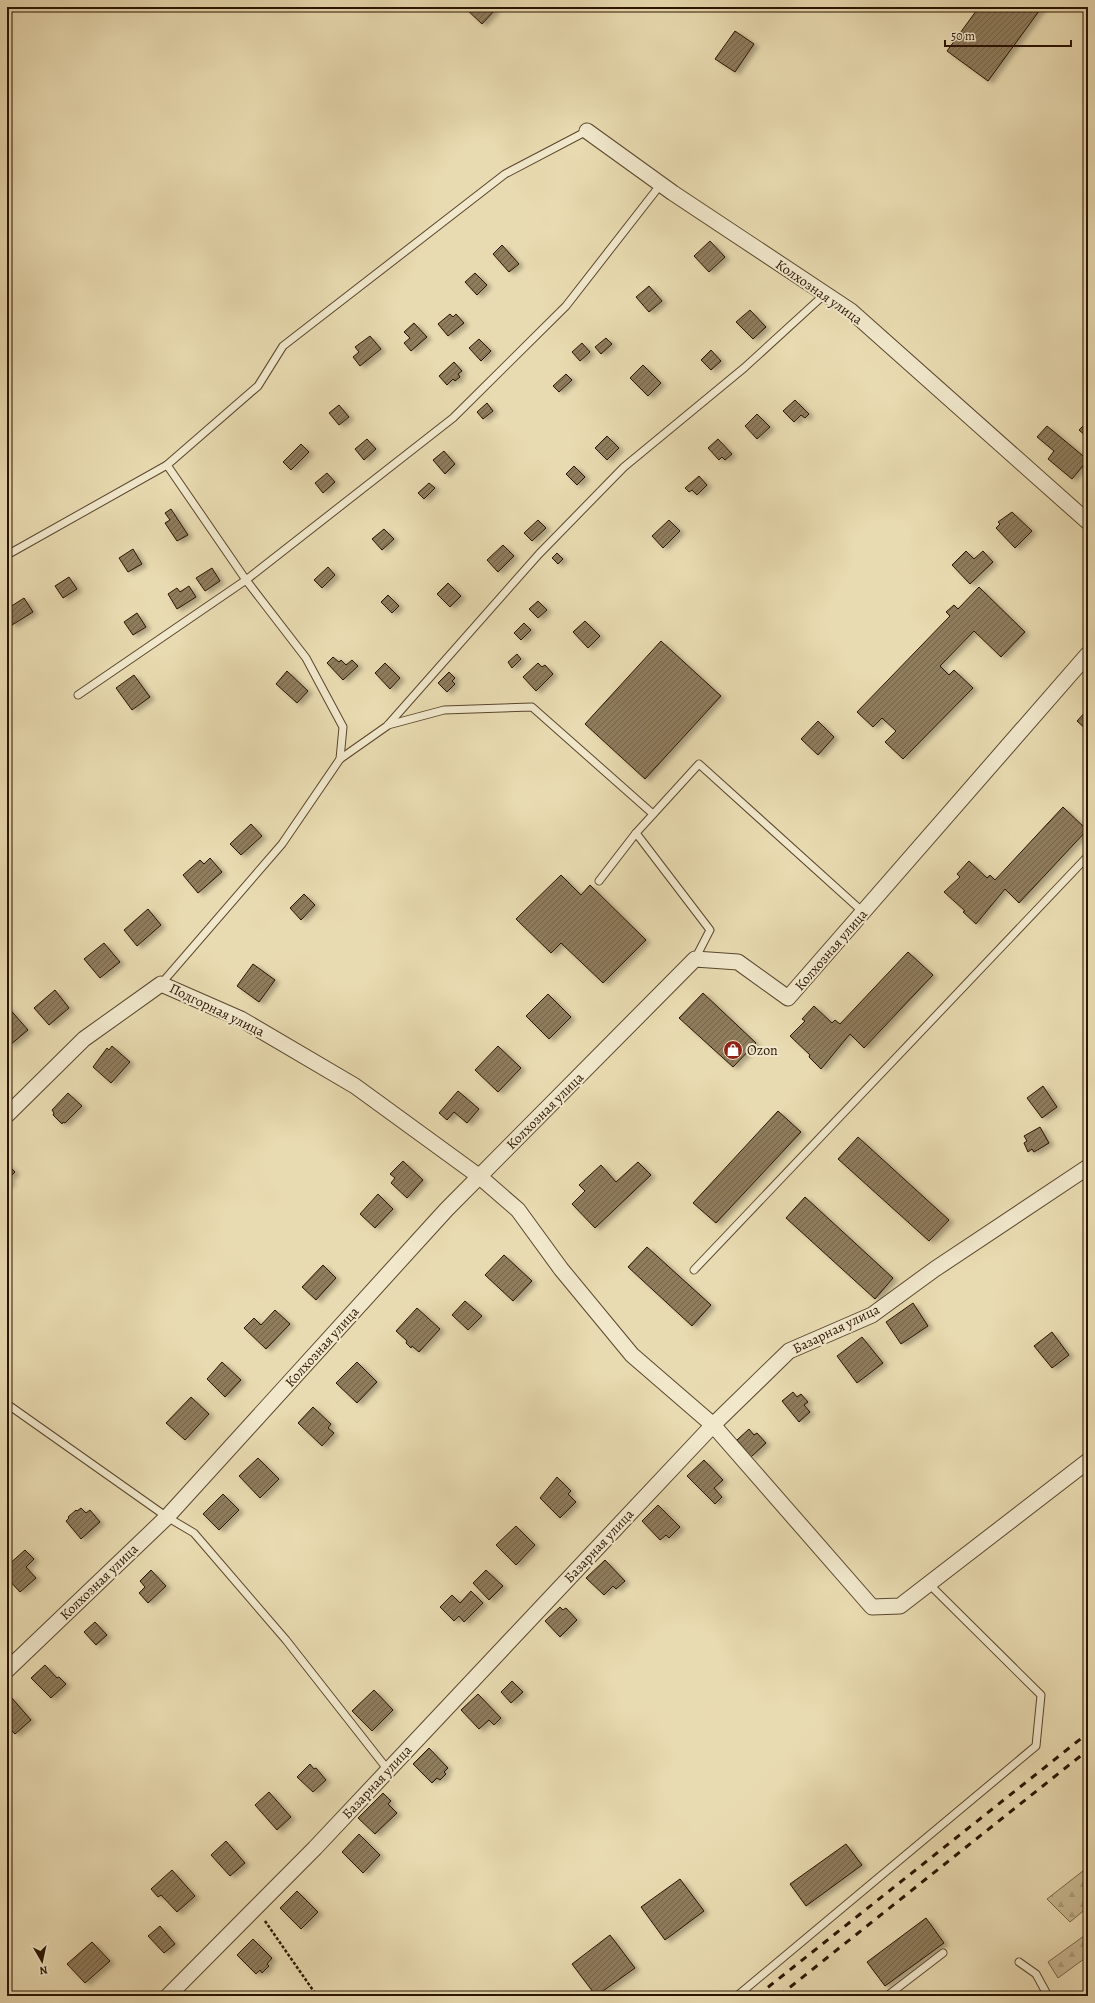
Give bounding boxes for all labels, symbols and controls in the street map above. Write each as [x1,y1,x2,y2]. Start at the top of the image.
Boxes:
scale bar [945,22,1071,48]
text: 50 m [951,28,975,44]
street label: Колхозная улица [772,255,867,329]
street label: Колхозная улица [790,905,872,995]
street label: Подгорная улица [166,979,268,1042]
shop icon: Ozon [722,1039,744,1061]
place label: Ozon [747,1041,778,1060]
street label: Колхозная улица [502,1068,588,1154]
street label: Базарная улица [789,1300,883,1358]
street label: Колхозная улица [281,1302,364,1391]
street label: Базарная улица [560,1505,639,1587]
street label: Колхозная улица [56,1539,143,1624]
street label: Базарная улица [338,1741,417,1823]
north arrow [22,1941,62,1981]
text: N [38,1962,49,1978]

